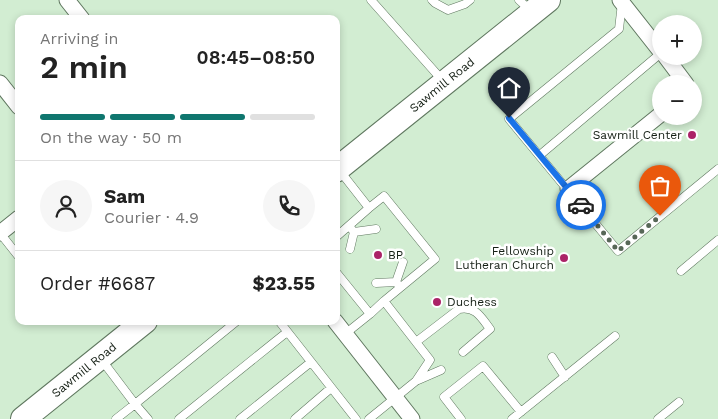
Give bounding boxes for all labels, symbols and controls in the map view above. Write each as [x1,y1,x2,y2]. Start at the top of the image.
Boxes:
map controls [652,15,702,125]
button: + [652,15,702,65]
text: Arriving in [40,29,118,48]
text: 08:45–08:50 [197,46,315,69]
text: 2 min [40,48,128,86]
street label: Sawmill Road [407,55,477,115]
pin [488,67,530,118]
icon: home [495,74,523,102]
button: − [652,75,702,125]
text: On the way · 50 m [40,128,182,147]
place label: Sawmill Center [593,128,682,142]
marker: Sawmill Center [686,129,698,141]
pin [639,165,681,216]
icon: bag [646,172,674,200]
button: person [40,180,92,232]
button: phone [263,180,315,232]
courier [556,180,606,230]
text: Sam [104,185,145,208]
icon: car [567,191,595,219]
text: Courier · 4.9 [104,208,199,227]
place label: Fellowship Lutheran Church [455,244,554,272]
place label: BP [388,248,403,262]
marker: BP [372,249,384,261]
marker: Fellowship Lutheran Church [558,252,570,264]
text: Order #6687 [40,272,155,295]
text: $23.55 [253,272,315,295]
place label: Duchess [447,295,497,309]
marker: Duchess [431,296,443,308]
street label: Sawmill Road [49,340,119,400]

